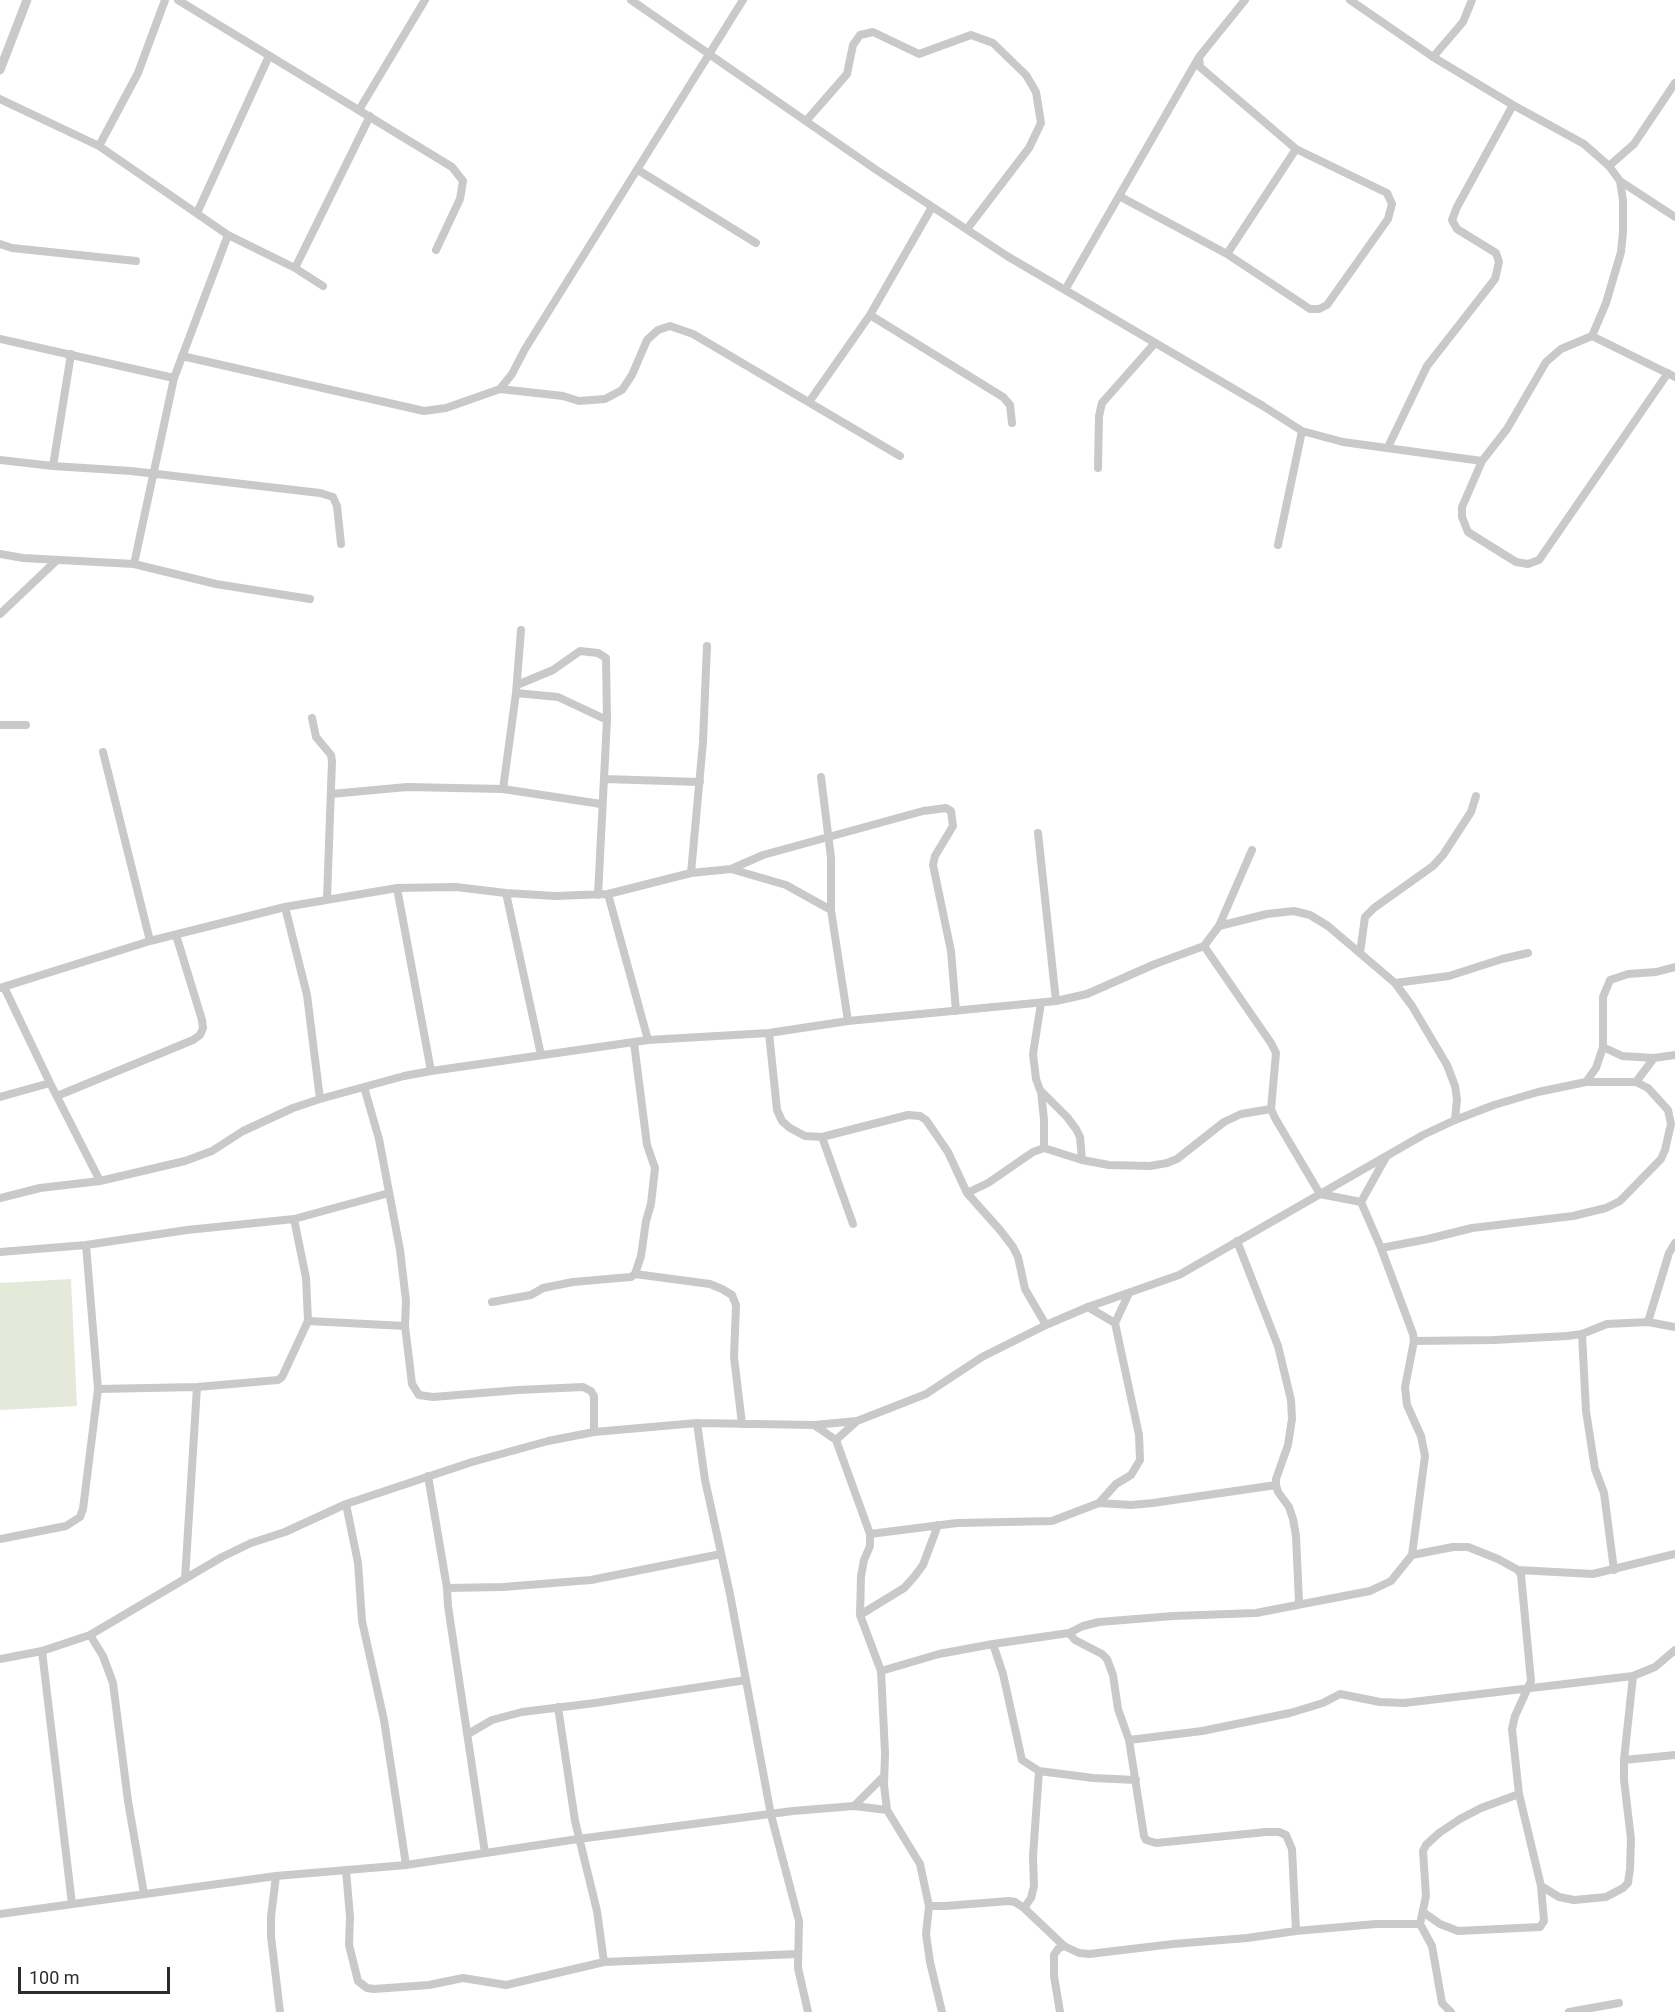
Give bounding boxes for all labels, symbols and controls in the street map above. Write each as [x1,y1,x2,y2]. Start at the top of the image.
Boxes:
scale bar [21,1955,172,1993]
text: 100 m [29,1967,80,1988]

